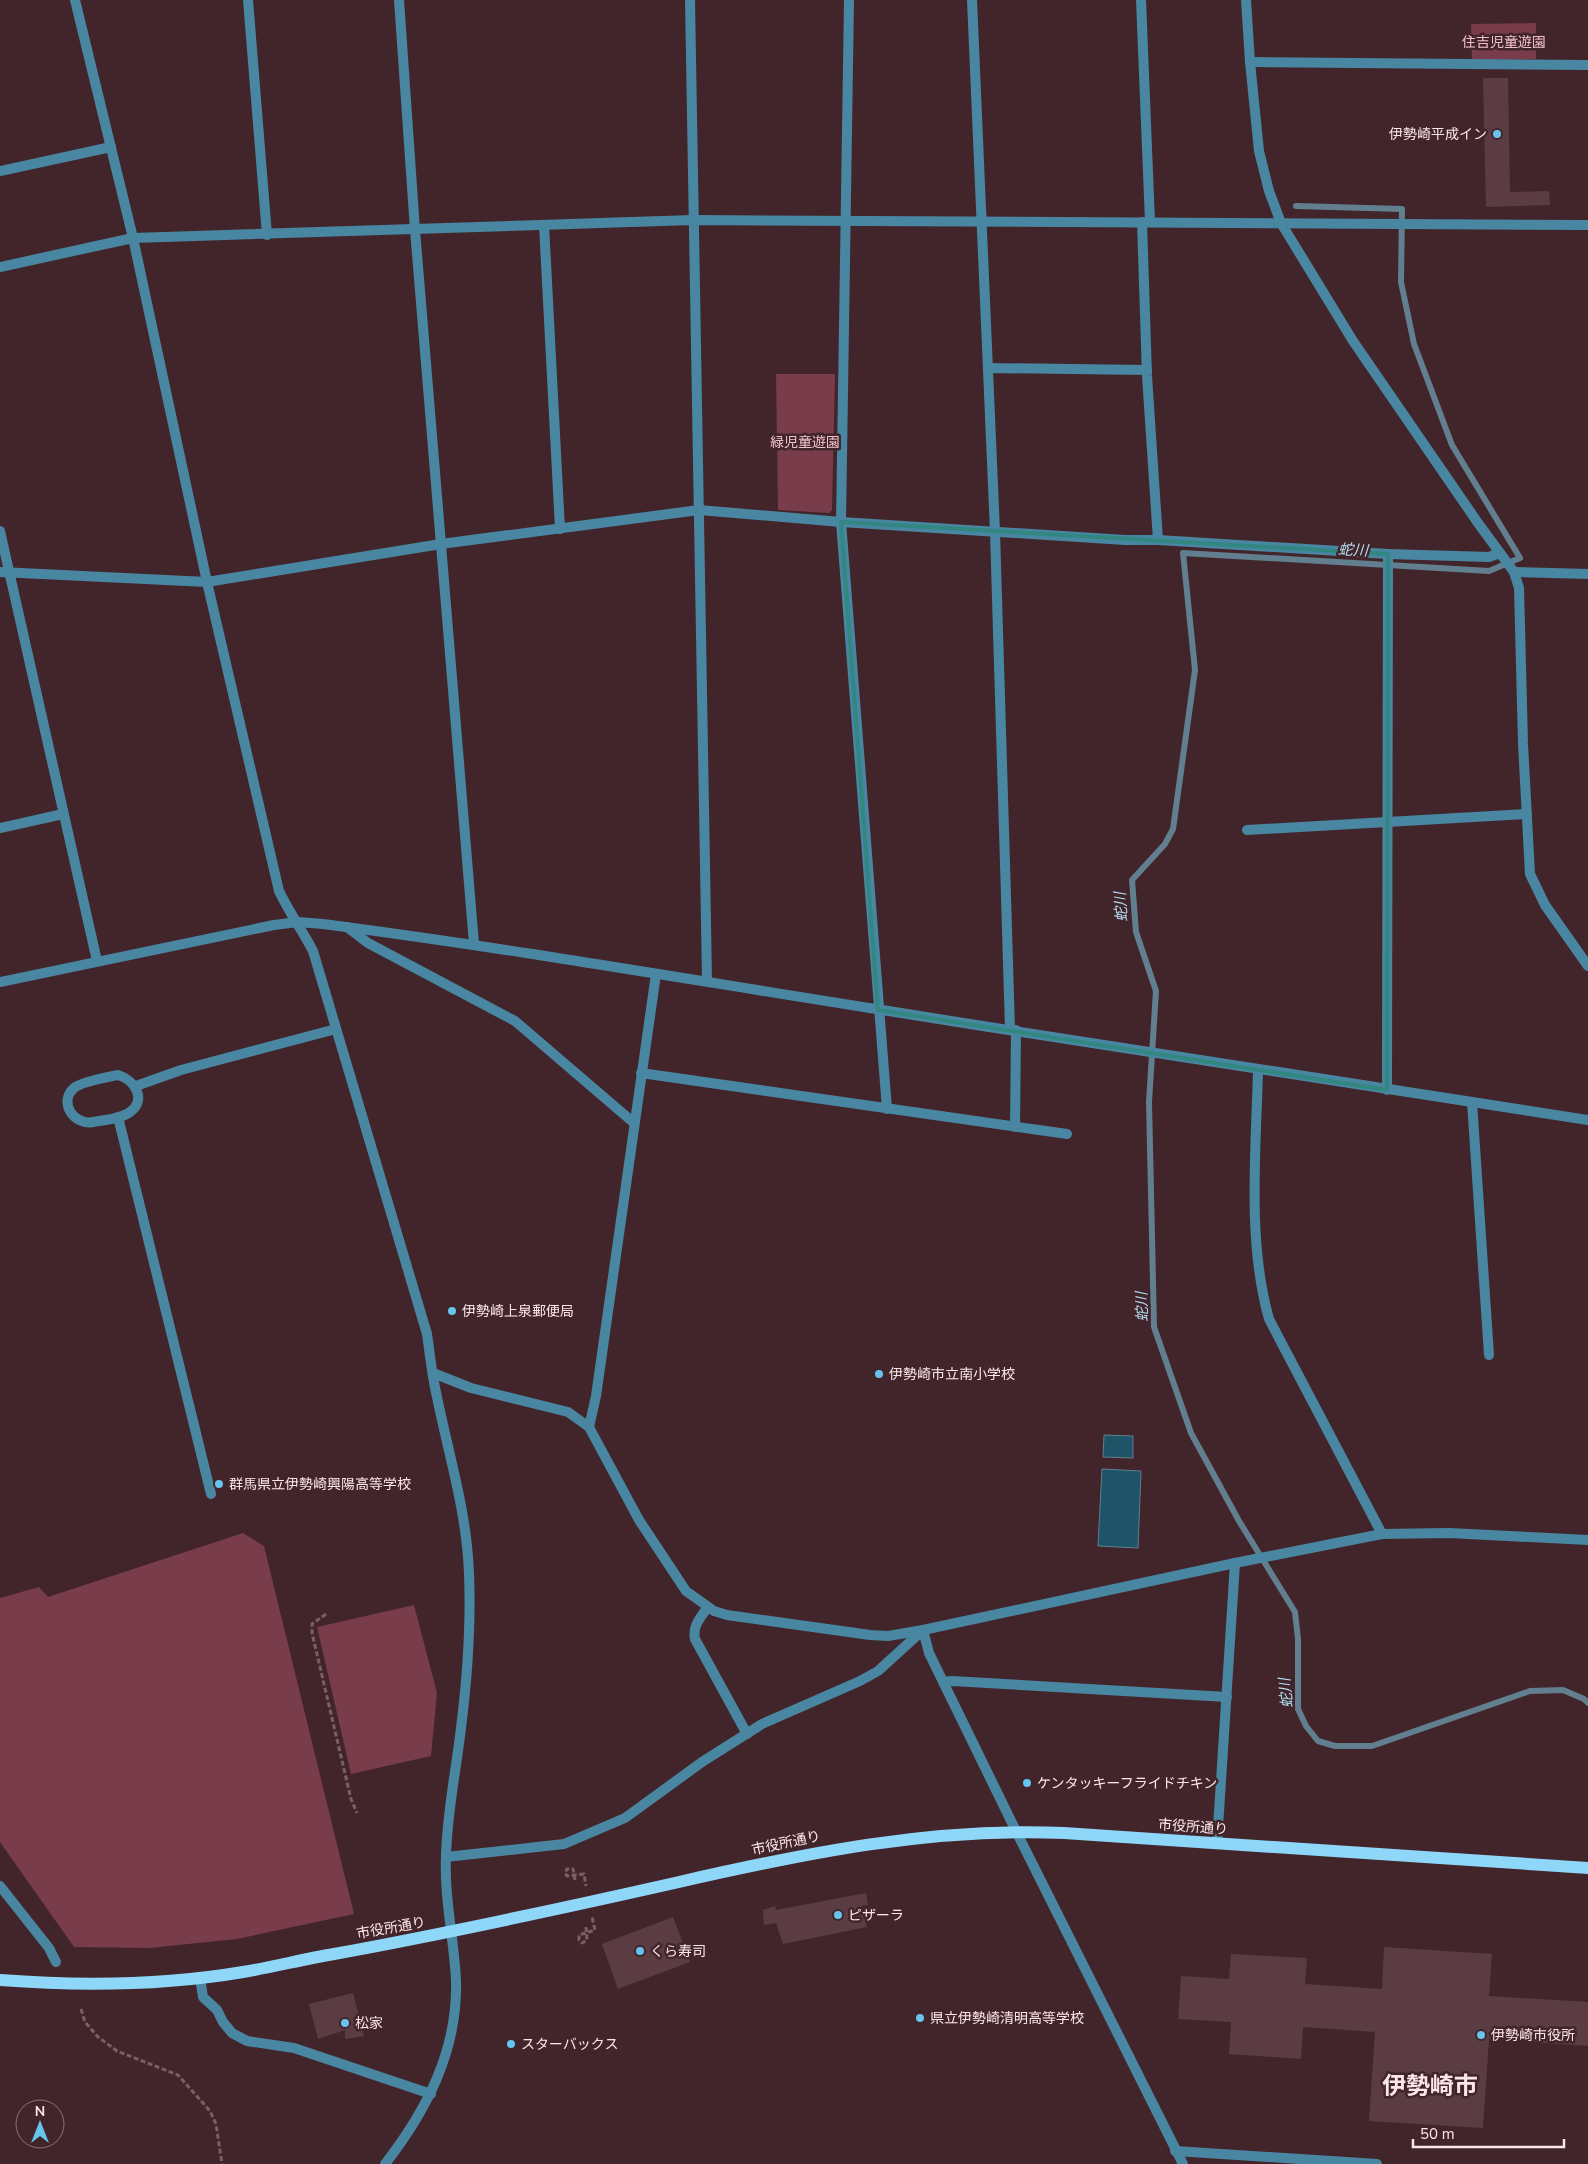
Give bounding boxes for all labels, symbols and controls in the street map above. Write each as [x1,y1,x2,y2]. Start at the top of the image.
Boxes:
park label: 住吉児童遊園 [1462,33,1546,52]
place label: 伊勢崎平成イン [1389,125,1487,144]
marker: 伊勢崎平成イン [1491,128,1503,140]
park label: 緑児童遊園 [770,433,840,452]
water label: 蛇川 [1337,539,1370,561]
water label: 蛇川 [1110,889,1132,923]
water label: 蛇川 [1131,1290,1153,1322]
place label: 伊勢崎上泉郵便局 [462,1302,574,1321]
marker: 伊勢崎上泉郵便局 [446,1305,458,1317]
place label: 伊勢崎市立南小学校 [889,1365,1015,1384]
marker: 伊勢崎市立南小学校 [873,1368,885,1380]
place label: 群馬県立伊勢崎興陽高等学校 [229,1475,411,1494]
marker: 群馬県立伊勢崎興陽高等学校 [213,1478,225,1490]
water label: 蛇川 [1274,1675,1298,1709]
place label: ケンタッキーフライドチキン [1037,1774,1217,1793]
marker: ケンタッキーフライドチキン [1021,1777,1033,1789]
street label: 市役所通り [1157,1815,1229,1839]
street label: 市役所通り [750,1826,822,1860]
place label: ピザーラ [848,1906,904,1925]
marker: ピザーラ [832,1909,844,1921]
street label: 市役所通り [355,1913,427,1943]
place label: くら寿司 [650,1942,706,1961]
marker: くら寿司 [634,1945,646,1957]
place label: 県立伊勢崎清明高等学校 [930,2009,1084,2028]
marker: 県立伊勢崎清明高等学校 [914,2012,926,2024]
place label: 松家 [355,2014,383,2033]
marker: 松家 [339,2017,351,2029]
place label: 伊勢崎市役所 [1491,2026,1575,2045]
marker: 伊勢崎市役所 [1475,2029,1487,2041]
place label: スターバックス [521,2035,618,2054]
marker: スターバックス [505,2038,517,2050]
district label: 伊勢崎市 [1382,2070,1478,2102]
north arrow [15,2099,65,2149]
text: N [35,2102,45,2121]
scale bar [1413,2116,1564,2148]
text: 50 m [1420,2124,1455,2144]

